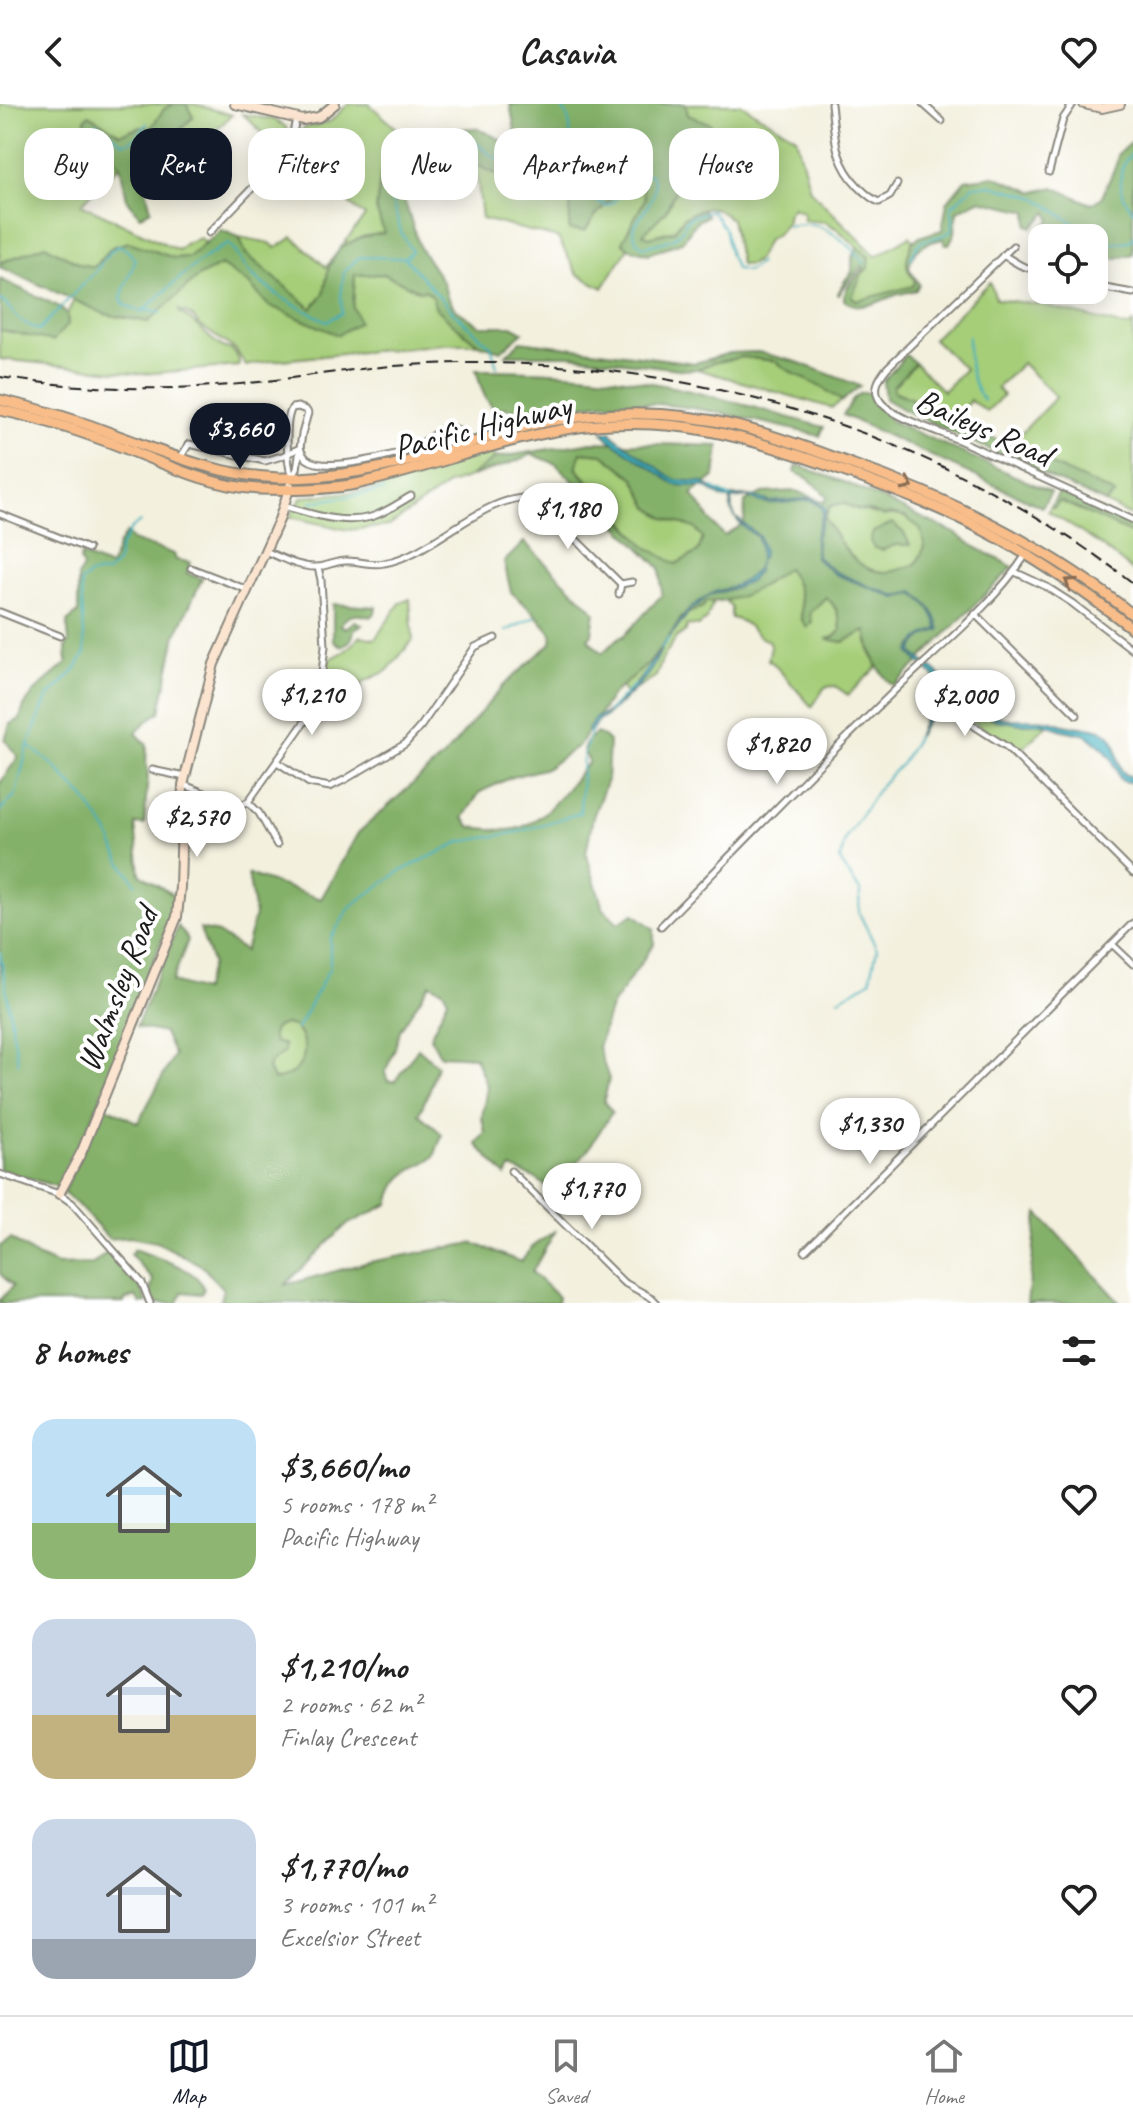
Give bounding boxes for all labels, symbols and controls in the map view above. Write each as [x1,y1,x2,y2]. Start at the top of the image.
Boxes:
text: Casavia [519,29,614,75]
icon: back [32,30,76,74]
icon: heart [1057,30,1101,74]
chip: Buy [24,128,114,200]
chip: Rent [130,128,232,200]
chip: Filters [248,128,365,200]
chip: New [381,128,478,200]
chip: Apartment [494,128,653,200]
chip: House [669,128,779,200]
map controls [1028,224,1108,304]
button: locate [1028,224,1108,304]
street label: Baileys Road [909,378,1063,478]
street label: Pacific Highway [389,382,578,469]
pin: $3,660 [175,403,305,471]
text: $3,660 [208,412,272,445]
one-way arrow [900,475,914,491]
pin: $1,180 [503,483,633,551]
text: $1,180 [536,492,600,525]
one-way arrow [1064,578,1079,593]
pin: $1,210 [247,669,377,737]
pin: $2,000 [900,670,1030,738]
text: $1,210 [280,678,344,711]
text: $2,000 [933,679,997,712]
pin: $1,820 [712,718,842,786]
text: $1,820 [745,727,809,760]
pin: $2,570 [132,791,262,859]
text: $2,570 [165,800,229,833]
street label: Walmsley Road [66,897,170,1077]
pin: $1,330 [805,1098,935,1166]
text: $1,330 [838,1107,902,1140]
pin: $1,770 [527,1163,657,1231]
text: $1,770 [560,1172,624,1205]
icon: filters [1057,1329,1101,1373]
text: 8 homes [32,1330,128,1373]
text: $3,660/mo [280,1445,408,1488]
icon: home [96,1451,192,1547]
icon: heart [1057,1477,1101,1521]
text: 5 rooms · 178 m² [280,1488,432,1521]
text: Pacific Highway [280,1521,418,1554]
text: $1,210/mo [280,1645,407,1688]
icon: home [96,1651,192,1747]
icon: heart [1057,1677,1101,1721]
text: 2 rooms · 62 m² [280,1688,421,1721]
text: Finlay Crescent [280,1721,416,1754]
text: $1,770/mo [280,1845,407,1888]
icon: home [96,1851,192,1947]
icon: heart [1057,1877,1101,1921]
text: 3 rooms · 101 m² [280,1888,432,1921]
text: Excelsior Street [280,1921,420,1954]
tab: Map [167,2034,211,2110]
tab: Saved [544,2034,588,2110]
tab: Home [922,2034,966,2110]

